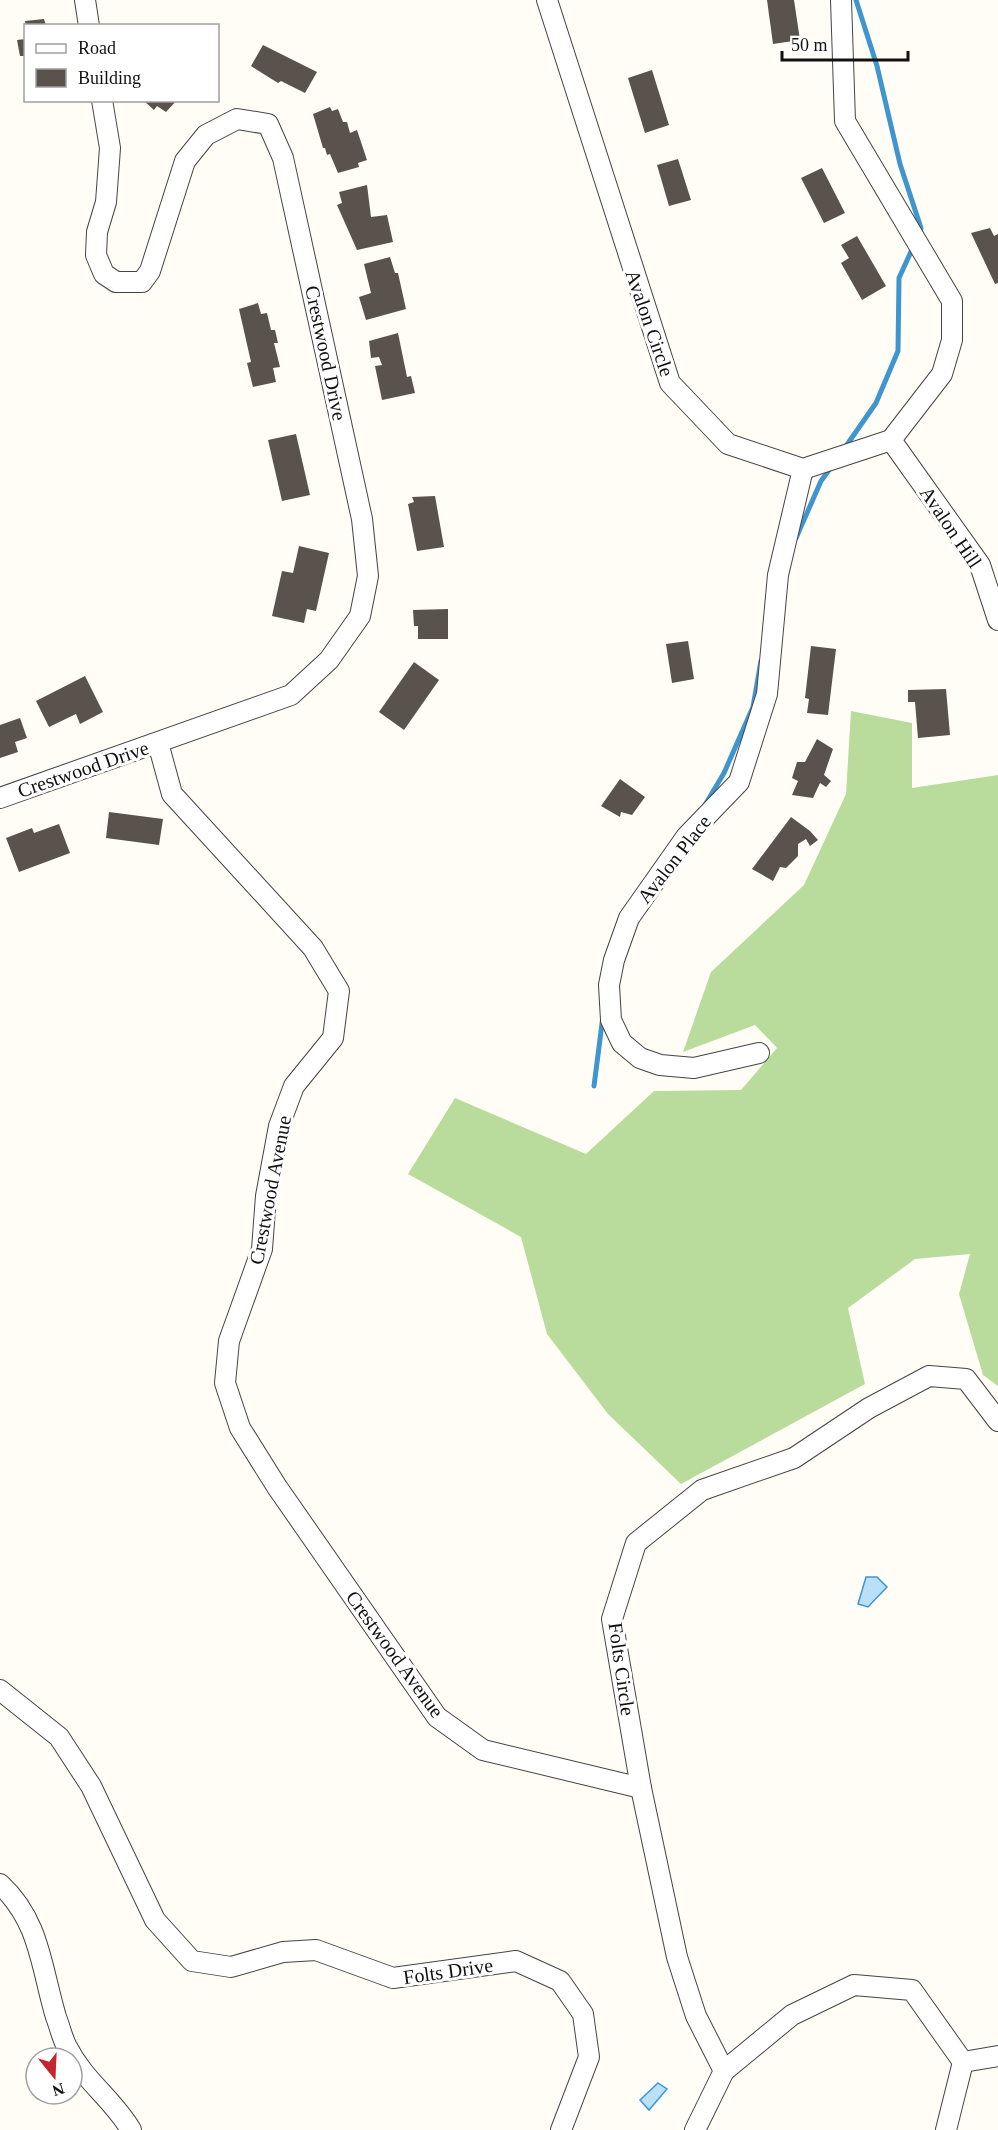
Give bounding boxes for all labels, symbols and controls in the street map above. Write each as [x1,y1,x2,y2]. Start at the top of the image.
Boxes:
legend [24,24,219,102]
scale bar [782,24,908,62]
text: 50 m [791,35,828,55]
text: Road [78,38,116,58]
text: Building [78,68,141,88]
street label: Avalon Circle [621,267,679,379]
street label: Crestwood Drive [301,284,351,423]
street label: Avalon Hill [916,482,987,572]
street label: Crestwood Drive [15,736,152,802]
street label: Avalon Place [633,810,715,907]
street label: Crestwood Avenue [245,1114,295,1266]
street label: Crestwood Avenue [342,1586,448,1722]
street label: Folts Circle [605,1621,639,1717]
street label: Folts Drive [402,1954,494,1988]
north arrow [24,2046,84,2106]
text: N [50,2080,67,2100]

